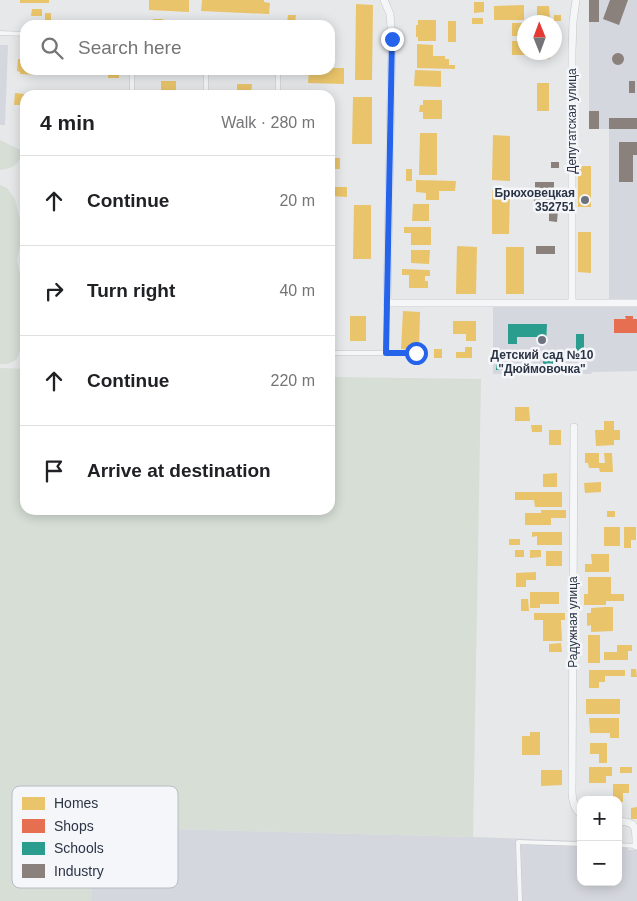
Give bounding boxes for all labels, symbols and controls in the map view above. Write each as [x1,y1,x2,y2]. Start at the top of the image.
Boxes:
north arrow [517,15,562,60]
search box [20,20,335,75]
route end [381,28,404,51]
icon: search [38,34,66,62]
text: Search here [78,37,182,58]
street label: Депутатская улица [565,68,579,174]
text: 4 min [40,111,95,134]
text: Walk · 280 m [221,114,315,131]
place label: Брюховецкая 352751 [494,186,575,214]
icon: ahead [40,187,68,215]
text: Continue [87,190,169,211]
text: 20 m [279,192,315,209]
marker: Брюховецкая 352751 [579,194,591,206]
icon: right [40,277,68,305]
text: Turn right [87,280,175,301]
text: 40 m [279,282,315,299]
marker: Детский сад №10 "Дюймовочка" [536,334,548,346]
route start [405,342,428,365]
place label: Детский сад №10 "Дюймовочка" [491,348,594,376]
icon: ahead [40,367,68,395]
text: Continue [87,370,169,391]
text: 220 m [271,372,315,389]
icon: arrive [40,457,68,485]
text: Arrive at destination [87,460,271,481]
street label: Радужная улица [566,576,580,668]
legend [12,786,178,888]
text: Homes [54,795,98,811]
map controls [577,796,622,886]
button: + [577,796,622,841]
text: Shops [54,818,94,834]
text: Schools [54,840,104,856]
button: − [577,841,622,886]
text: Industry [54,863,104,879]

